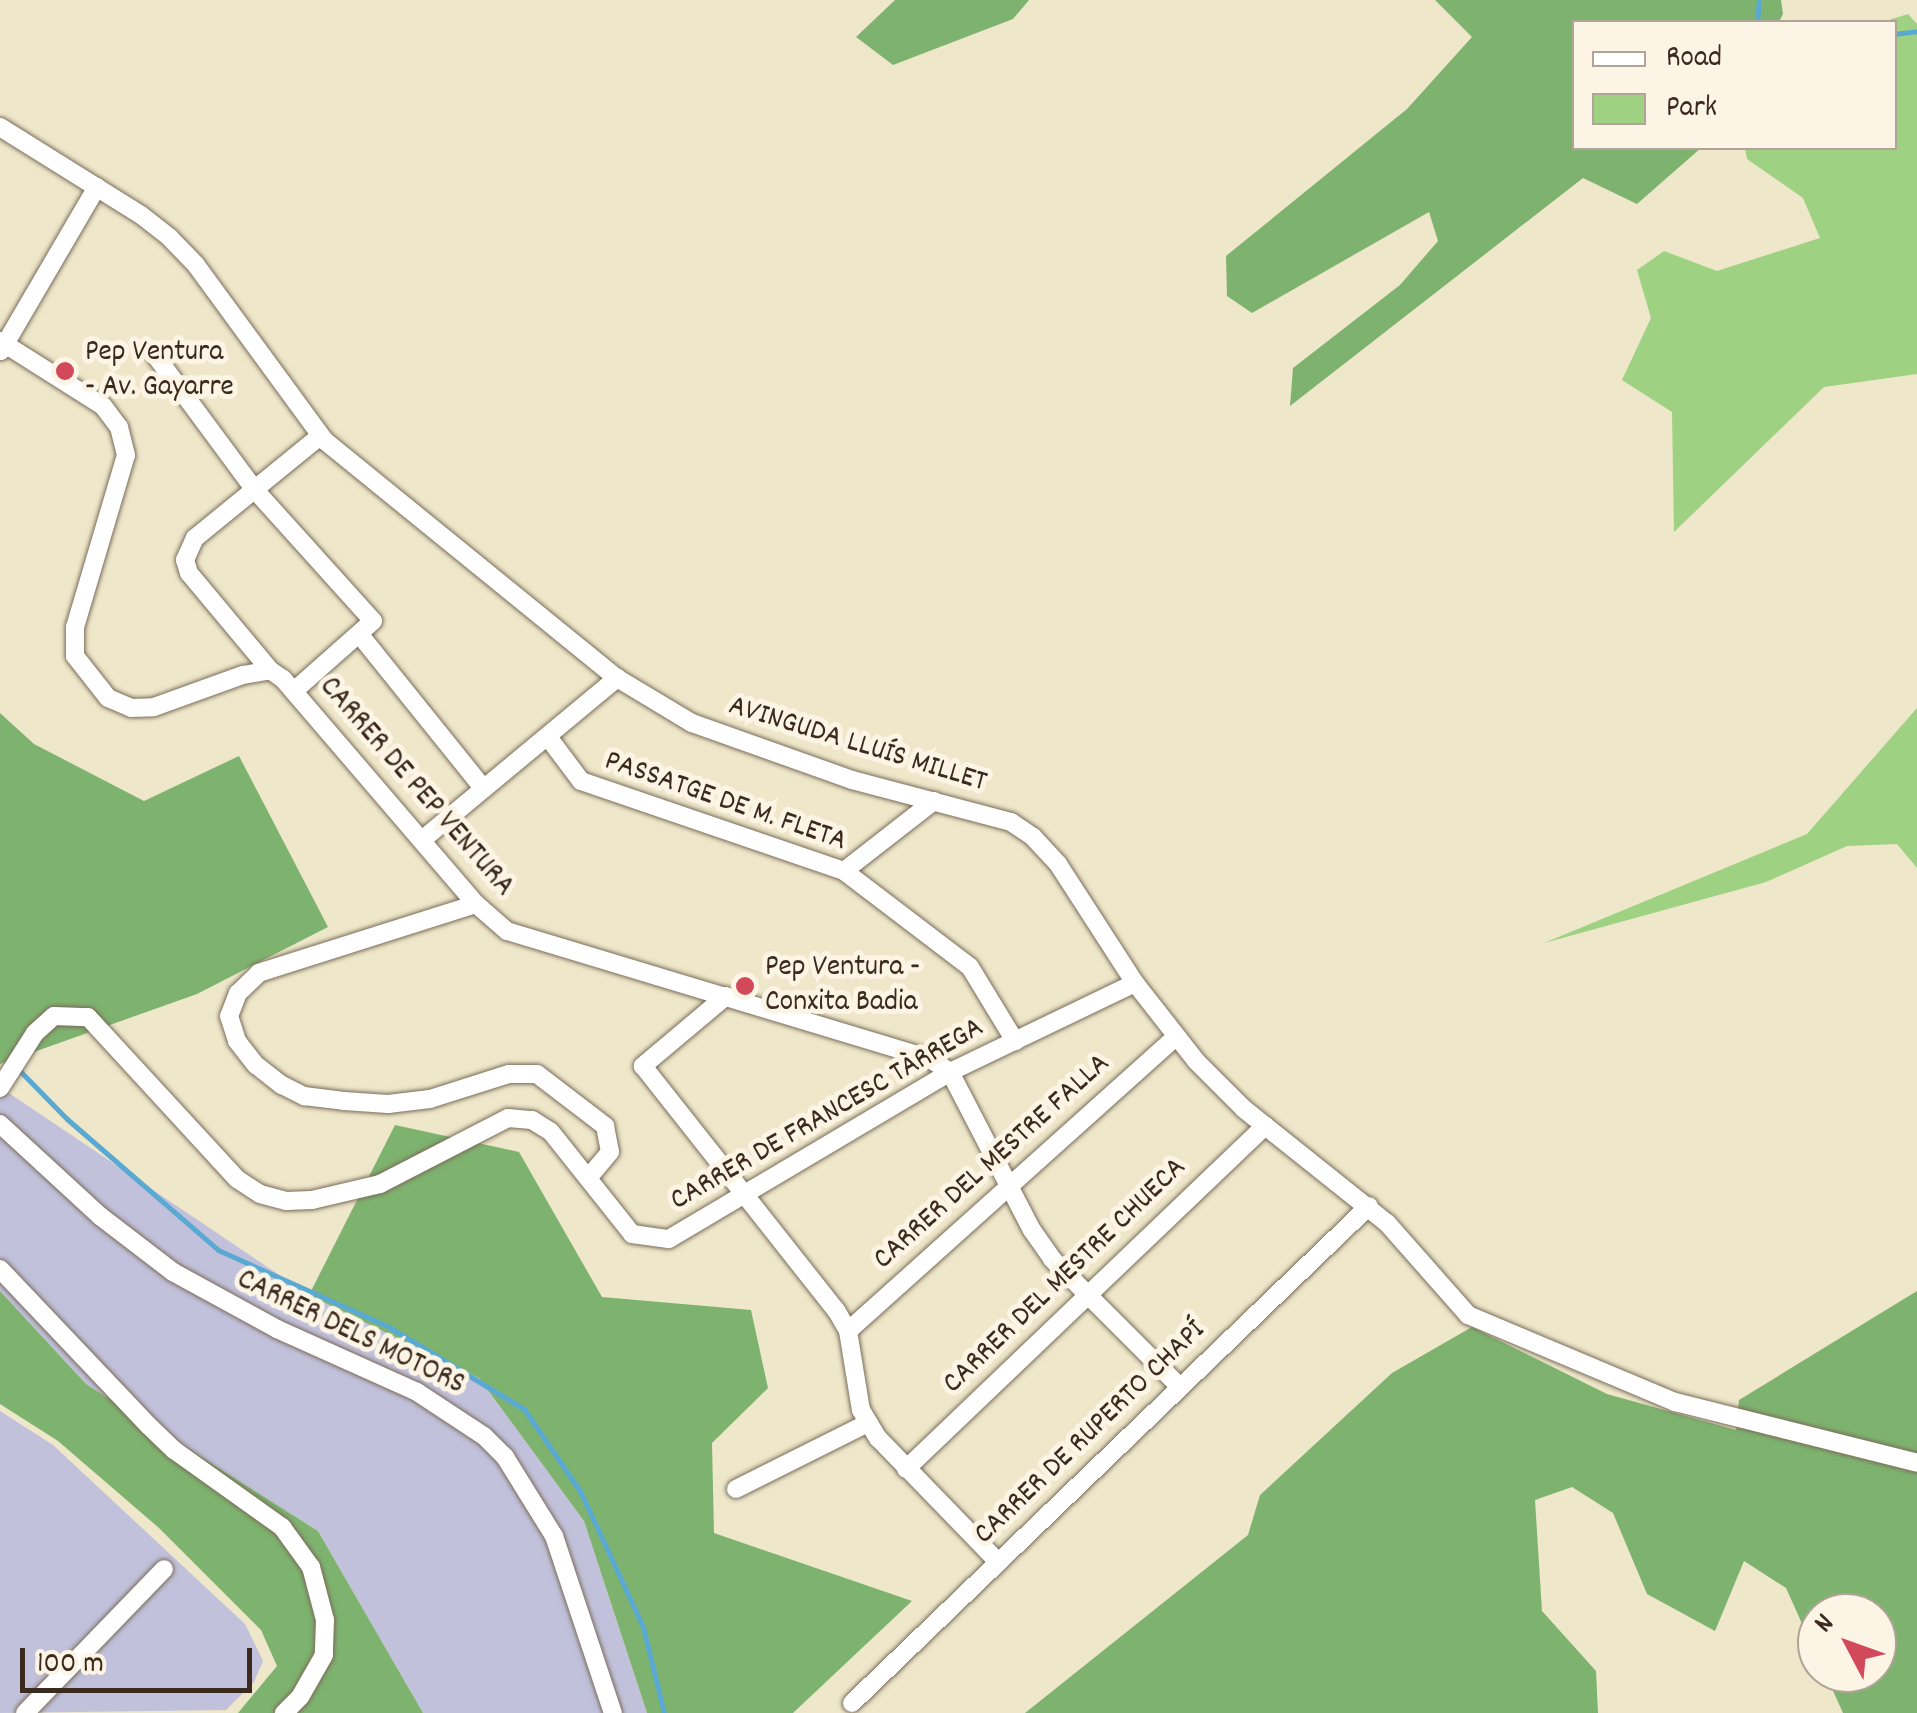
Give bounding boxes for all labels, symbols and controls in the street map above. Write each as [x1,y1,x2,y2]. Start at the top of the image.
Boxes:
legend [1572,20,1897,150]
text: Road [1666,38,1722,81]
text: Park [1666,88,1717,131]
place label: Pep Ventura - Av. Gayarre [85,336,234,406]
marker: Pep Ventura - Av. Gayarre [54,360,76,382]
street label: CARRER DE PEP VENTURA [310,671,520,905]
street label: AVINGUDA LLUÍS MILLET [724,690,990,802]
street label: PASSATGE DE M. FLETA [599,745,851,861]
place label: Pep Ventura - Conxita Badia [765,951,920,1022]
marker: Pep Ventura - Conxita Badia [734,975,756,997]
street label: CARRER DE FRANCESC TÀRREGA [665,1011,991,1221]
street label: CARRER DEL MESTRE FALLA [867,1047,1119,1279]
street label: CARRER DEL MESTRE CHUECA [937,1151,1195,1403]
street label: CARRER DELS MOTORS [230,1263,470,1405]
street label: CARRER DE RUPERTO CHAPÍ [968,1314,1214,1554]
north arrow [1797,1593,1897,1693]
text: N [1806,1606,1846,1643]
scale bar [25,1628,258,1690]
text: 100 m [37,1644,104,1687]

